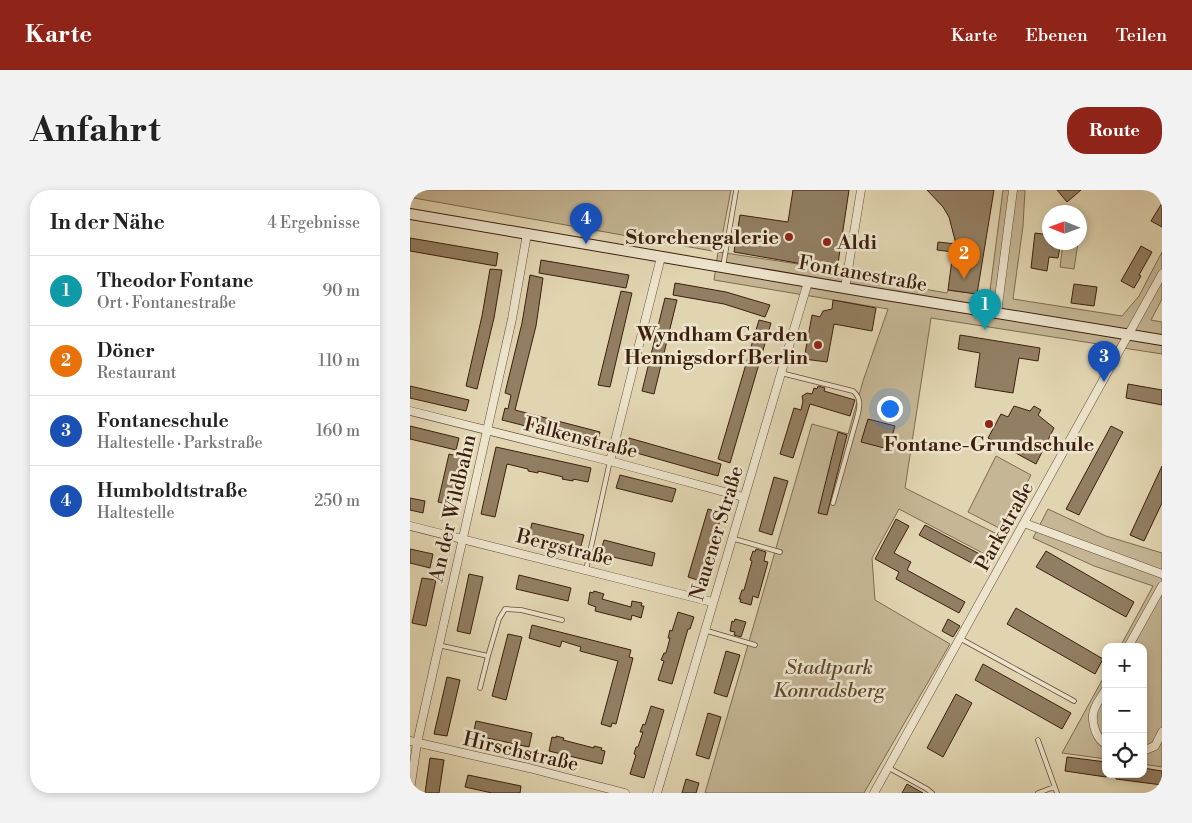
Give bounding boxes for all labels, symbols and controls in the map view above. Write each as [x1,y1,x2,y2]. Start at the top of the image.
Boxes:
text: Karte [25,20,92,50]
text: Karte [951,24,997,47]
text: Ebenen [1025,24,1088,47]
text: Teilen [1116,24,1167,47]
button: Route [1067,107,1162,154]
text: Anfahrt [30,109,161,152]
pin: 4 [570,203,602,244]
north arrow [1042,205,1087,250]
text: In der Nähe [50,210,165,236]
text: 4 Ergebnisse [267,213,360,233]
place label: Storchengalerie [626,226,779,251]
marker: Storchengalerie [783,231,795,243]
place label: Aldi [836,231,877,256]
marker: Aldi [821,236,833,248]
pin: 2 [948,238,980,279]
street label: Fontanestraße [796,251,929,298]
text: Theodor Fontane [97,269,254,293]
text: 1 [62,281,70,301]
text: 90 m [322,281,360,301]
pin: 1 [969,289,1001,330]
text: Ort · Fontanestraße [97,293,236,313]
place label: Wyndham Garden Hennigsdorf Berlin [624,323,809,371]
text: Döner [97,339,155,363]
marker: Wyndham Garden Hennigsdorf Berlin [812,339,824,351]
pin: 3 [1088,341,1120,382]
text: 2 [61,351,71,371]
text: 110 m [318,351,360,371]
text: Restaurant [97,363,176,383]
your location [877,396,903,422]
text: Fontaneschule [97,409,229,433]
street label: Falkenstraße [521,412,640,465]
marker: Fontane-Grundschule [983,418,995,430]
text: 3 [61,421,71,441]
text: 160 m [316,421,360,441]
street label: An der Wildbahn [424,432,483,586]
text: Haltestelle · Parkstraße [97,433,263,453]
place label: Fontane-Grundschule [884,433,1095,458]
street label: Nauener Straße [685,463,750,604]
street label: Parkstraße [971,478,1040,576]
text: Humboldtstraße [97,479,248,503]
text: 4 [61,491,71,511]
text: 250 m [314,491,360,511]
text: Haltestelle [97,503,175,523]
street label: Bergstraße [513,524,616,573]
map controls [1102,643,1147,778]
button: + [1102,643,1147,688]
park label: Stadtpark Konradsberg [773,656,887,704]
button: − [1102,688,1147,733]
street label: Hirschstraße [460,727,581,778]
button: locate [1102,733,1147,778]

